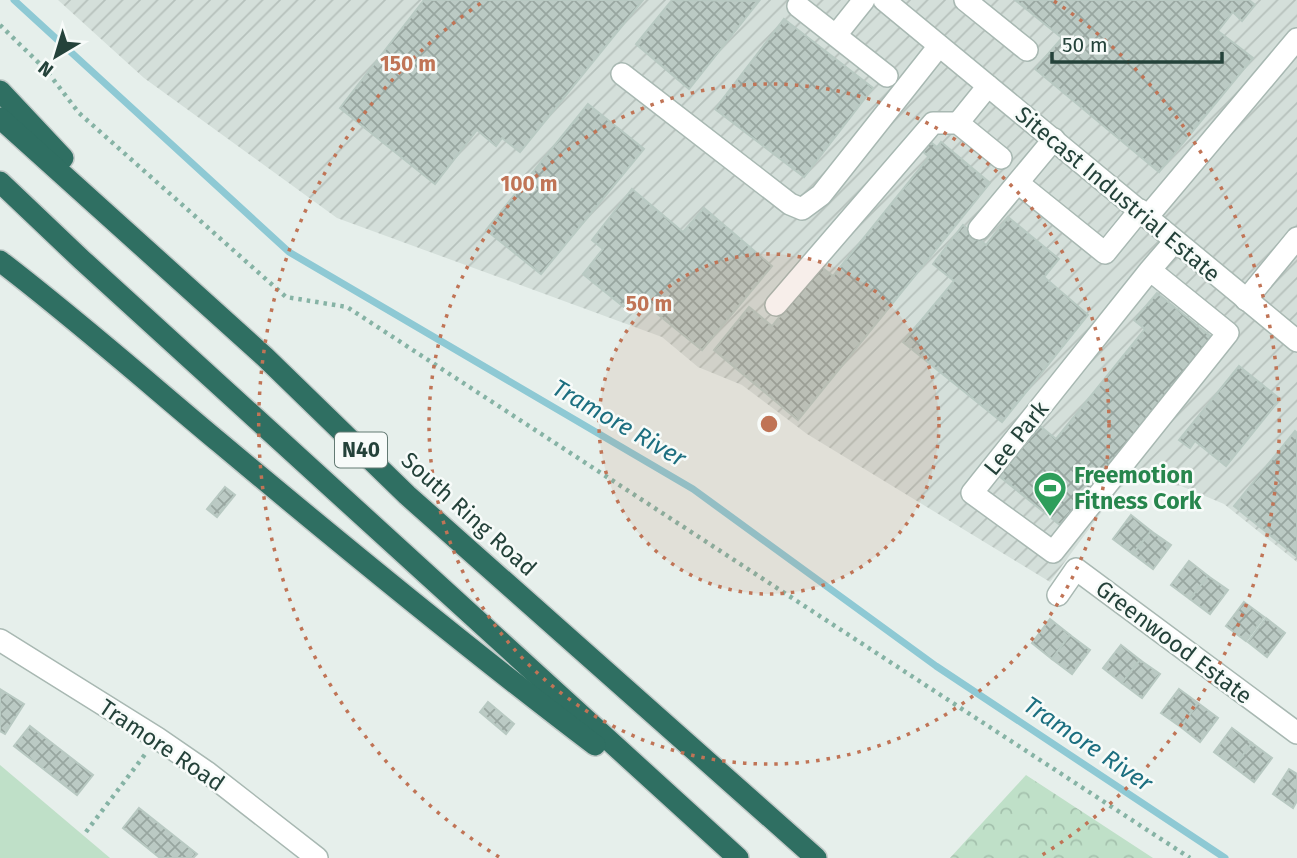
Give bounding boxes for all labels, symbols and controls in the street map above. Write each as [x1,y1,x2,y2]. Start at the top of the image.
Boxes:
north arrow [21,21,91,91]
scale bar [1052,21,1222,65]
text: 50 m [1062,32,1108,58]
text: 150 m [380,51,436,77]
text: N [34,56,58,82]
street label: Sitecast Industrial Estate [1010,100,1226,288]
text: 100 m [500,171,558,197]
text: 50 m [626,291,672,317]
water label: Tramore River [547,374,691,473]
street label: Lee Park [978,395,1054,481]
centre of rings [757,412,781,436]
road number: N40 [335,433,387,468]
street label: South Ring Road [396,446,542,582]
place label: Freemotion Fitness Cork [1074,461,1202,515]
sports icon: Freemotion Fitness Cork [1031,469,1069,518]
street label: Greenwood Estate [1090,574,1258,710]
water label: Tramore River [1018,691,1158,798]
street label: Tramore Road [94,693,230,797]

